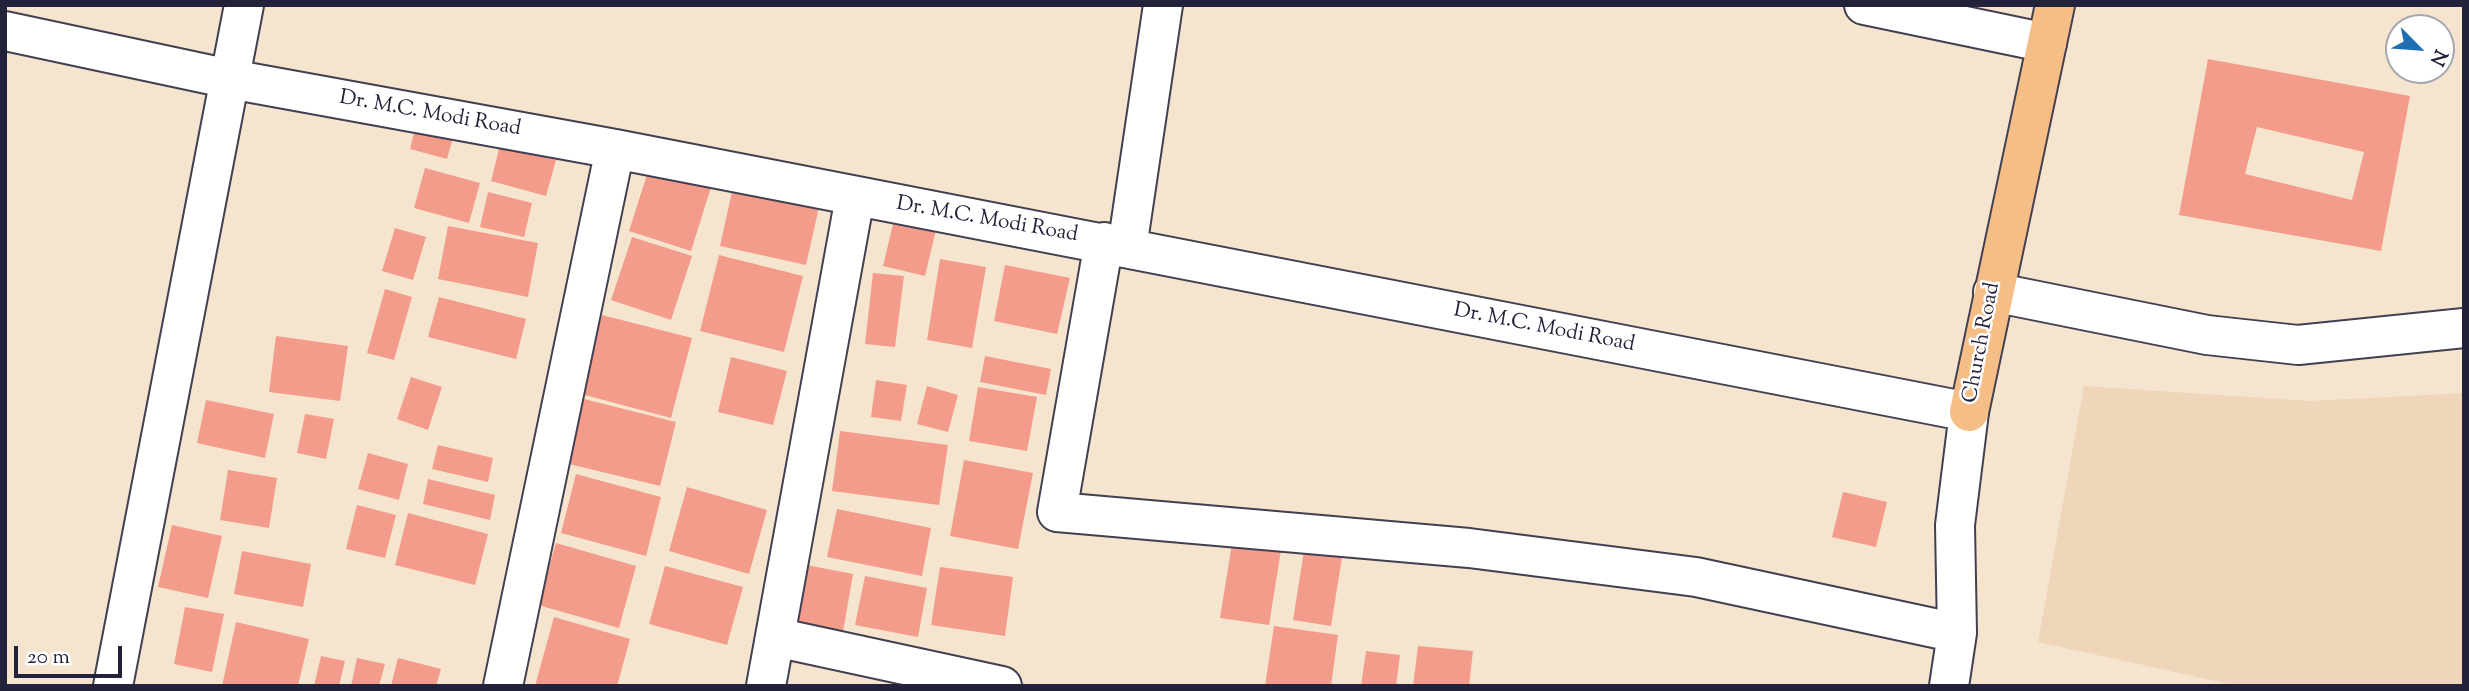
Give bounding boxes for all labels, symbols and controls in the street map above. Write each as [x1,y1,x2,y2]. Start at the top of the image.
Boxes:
north arrow [2385,14,2455,84]
text: N [2422,45,2453,70]
street label: Dr. M.C. Modi Road [337,87,523,143]
street label: Dr. M.C. Modi Road [894,193,1080,249]
street label: Church Road [1959,281,2007,405]
street label: Dr. M.C. Modi Road [1451,299,1637,359]
scale bar [18,632,126,676]
text: 20 m [27,643,70,673]

